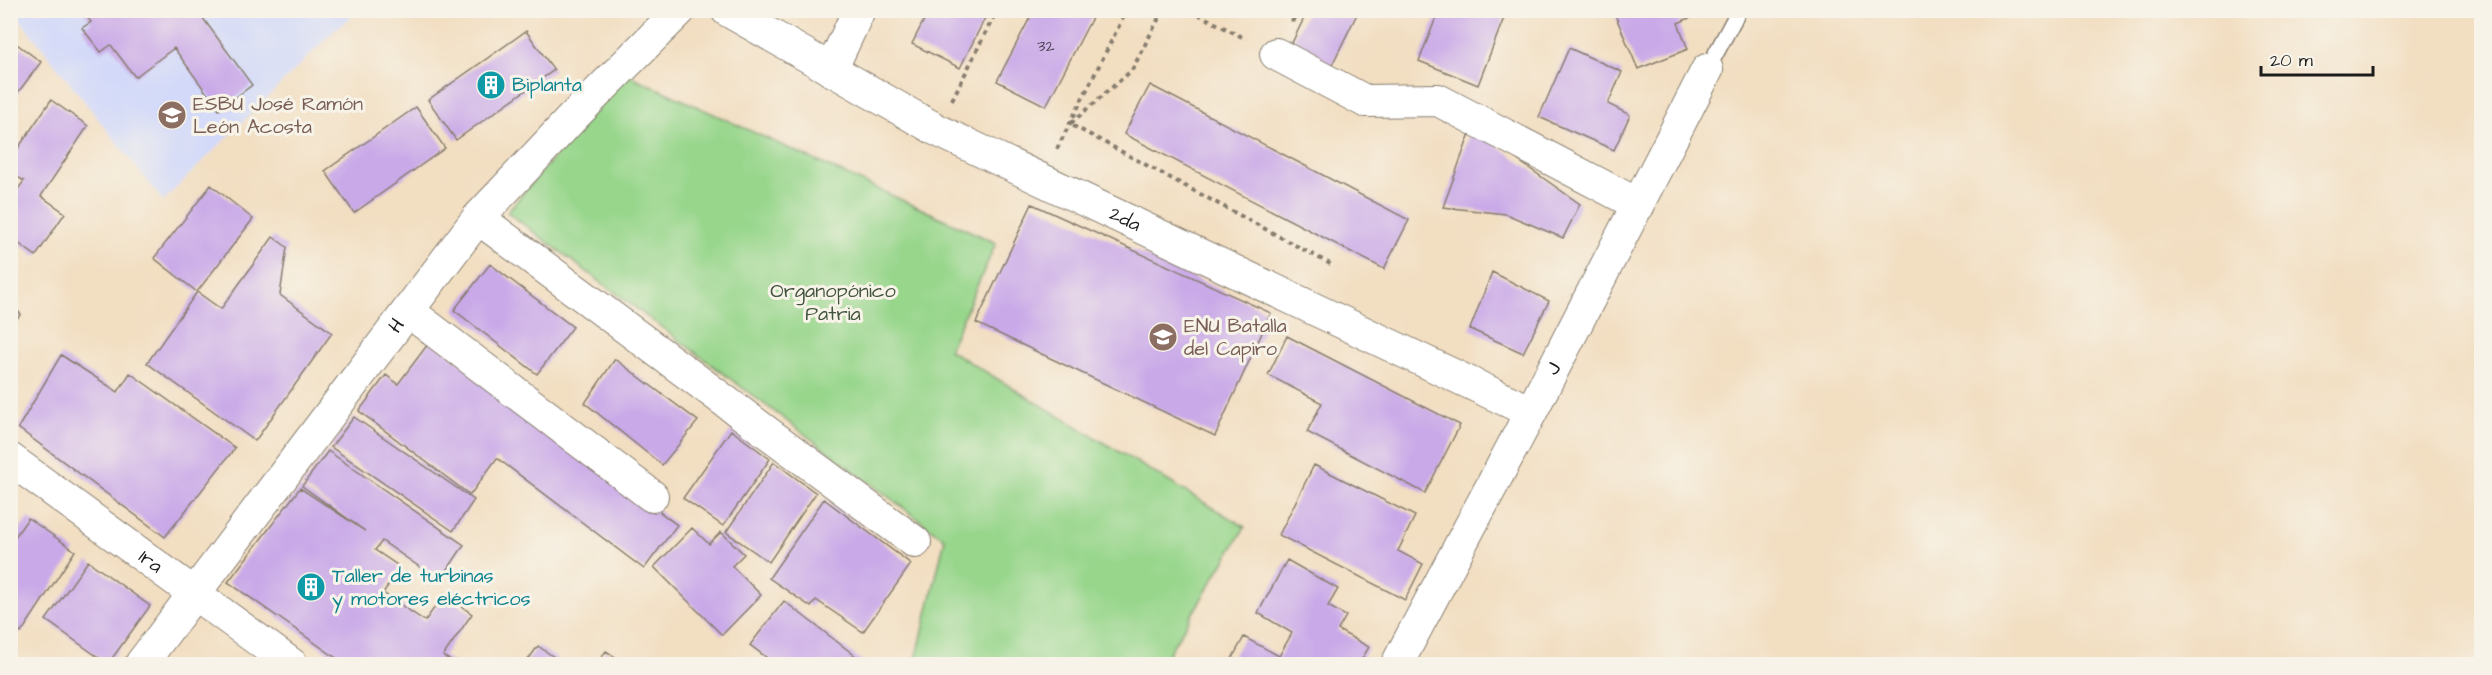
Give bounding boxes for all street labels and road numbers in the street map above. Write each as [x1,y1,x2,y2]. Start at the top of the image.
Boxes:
street label: 2da [1105,200,1145,239]
street label: H [382,312,411,339]
street label: J [1538,357,1568,380]
street label: 1ra [133,543,168,580]

